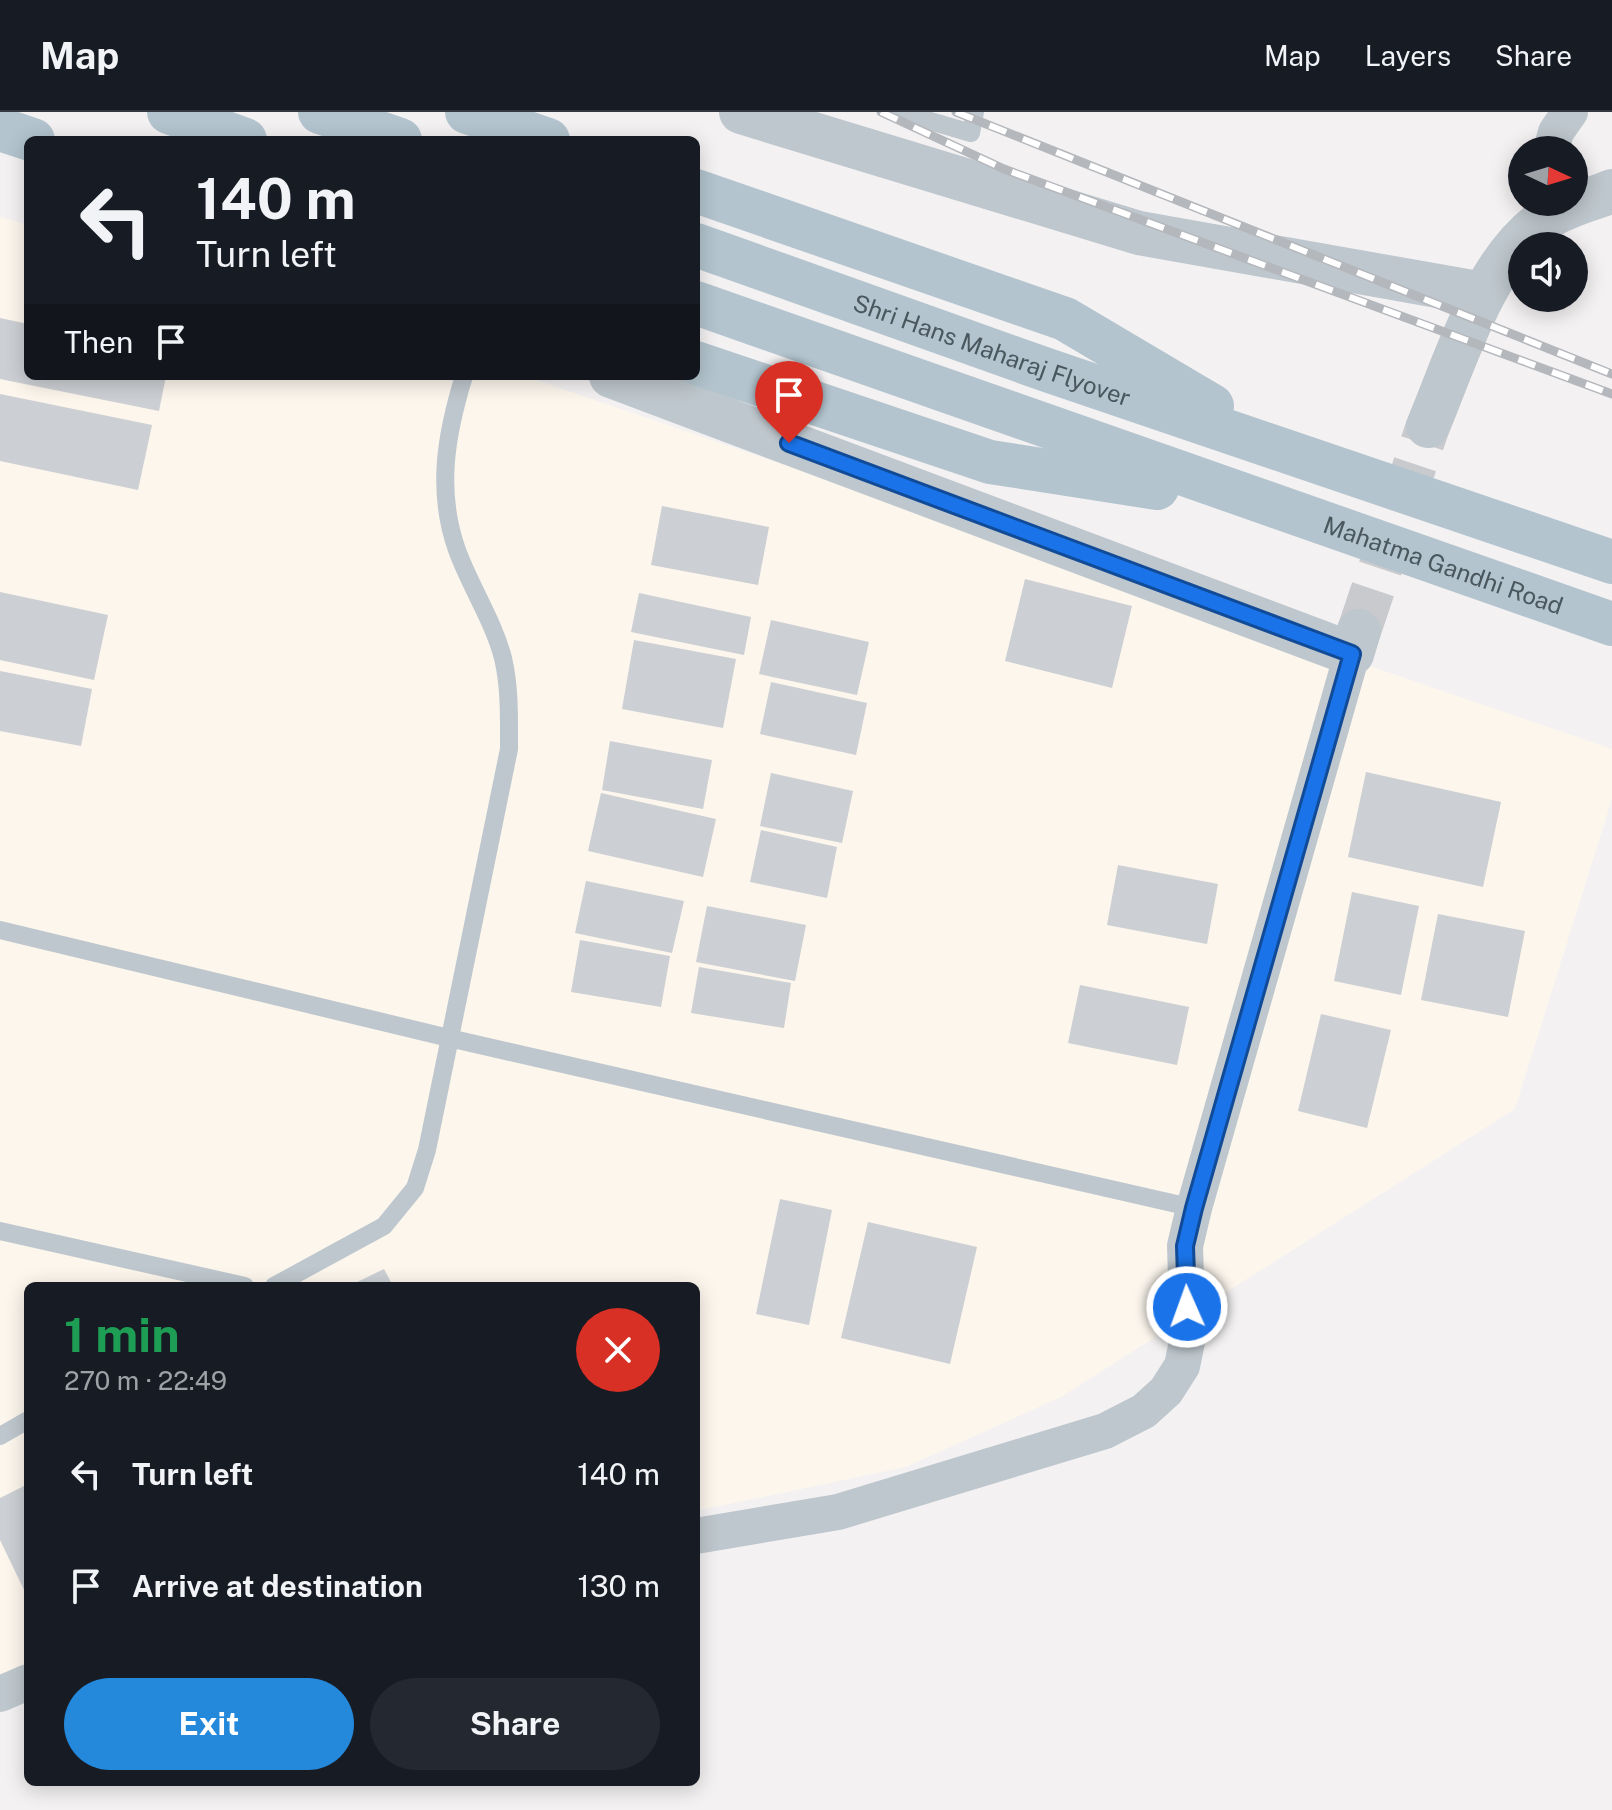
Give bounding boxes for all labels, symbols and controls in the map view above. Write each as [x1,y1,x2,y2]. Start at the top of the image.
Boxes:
text: Map [40,33,119,78]
text: Map [1264,39,1321,72]
text: Layers [1365,39,1451,72]
text: Share [1495,39,1572,72]
north arrow [1508,136,1588,216]
map controls [1508,136,1588,312]
text: 140 m [196,166,356,232]
icon: left [64,168,168,272]
button: sound [1508,232,1588,312]
text: Turn left [196,233,337,275]
street label: Shri Hans Maharaj Flyover [849,288,1134,411]
icon: arrive [149,320,193,364]
text: Then [64,324,133,360]
pin [755,361,823,443]
icon: arrive [767,373,811,417]
street label: Mahatma Gandhi Road [1320,510,1567,620]
position arrow [1145,1265,1229,1349]
text: 1 min [64,1306,180,1363]
button: close [576,1308,660,1392]
text: 270 m · 22:49 [64,1365,227,1396]
icon: left [64,1452,108,1496]
text: Turn left [132,1456,253,1492]
text: 140 m [577,1456,660,1492]
icon: arrive [64,1564,108,1608]
text: Arrive at destination [132,1568,423,1604]
text: 130 m [577,1568,660,1604]
button: Exit [64,1678,354,1770]
button: Share [370,1678,660,1770]

